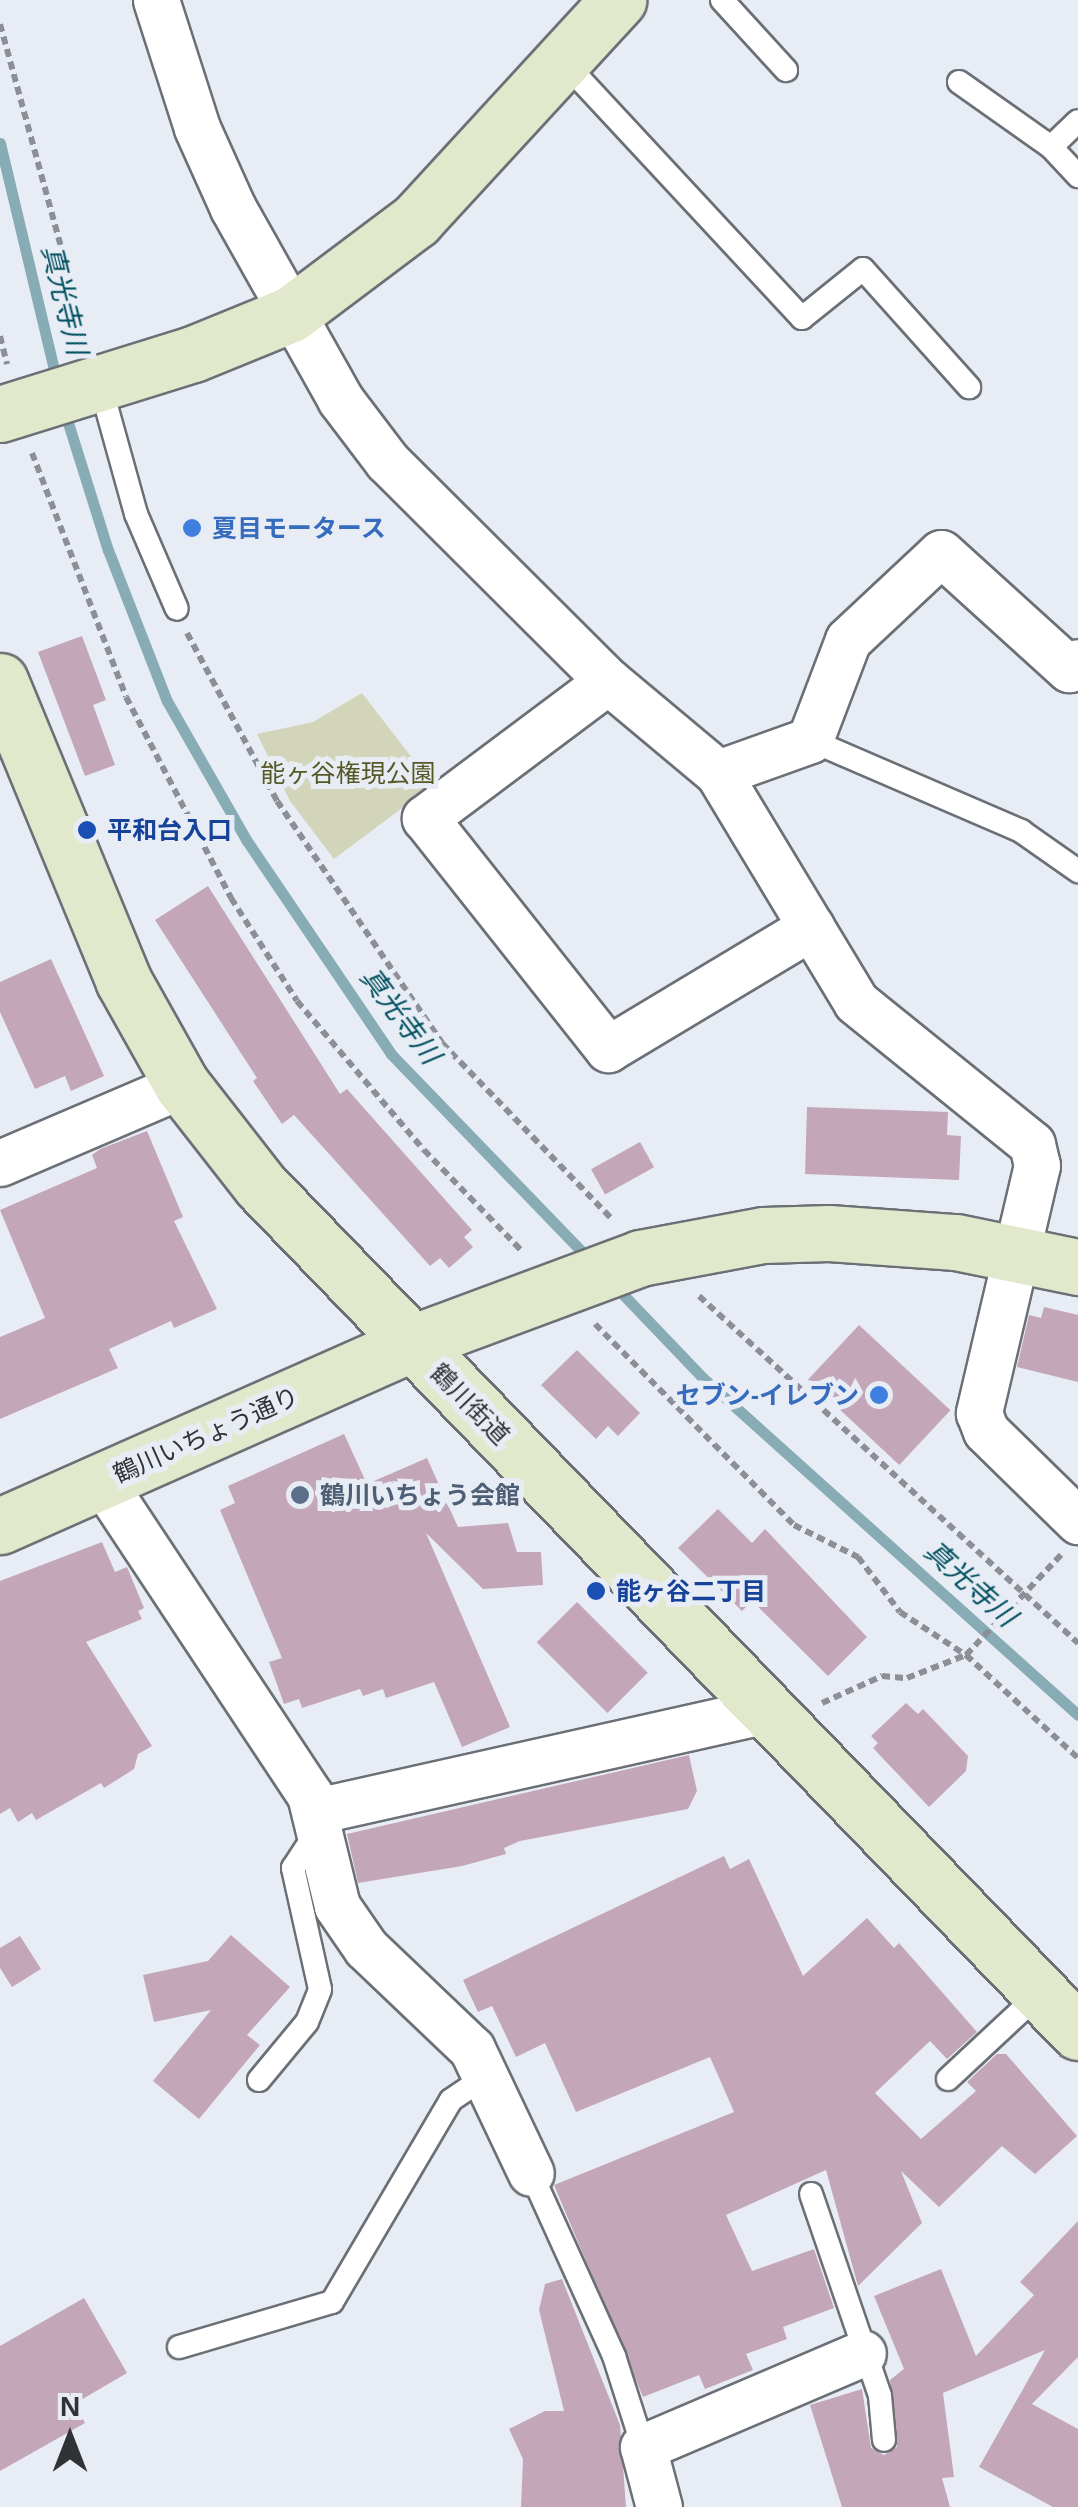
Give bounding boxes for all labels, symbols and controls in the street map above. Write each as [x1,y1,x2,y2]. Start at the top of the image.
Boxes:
water label: 真光寺川 [34,242,94,358]
place label: 夏目モータース [212,513,387,543]
marker: 夏目モータース [181,517,203,539]
park label: 能ヶ谷権現公園 [261,758,435,788]
place label: 平和台入口 [107,815,232,845]
marker: 平和台入口 [76,819,98,841]
water label: 真光寺川 [353,961,447,1071]
street label: 鶴川街道 [424,1358,516,1450]
place label: セブン-イレブン [676,1380,859,1410]
street label: 鶴川いちょう通り [109,1381,303,1489]
marker: セブン-イレブン [868,1384,890,1406]
place label: 鶴川いちょう会館 [320,1480,520,1510]
marker: 鶴川いちょう会館 [289,1484,311,1506]
water label: 真光寺川 [917,1534,1023,1634]
place label: 能ヶ谷二丁目 [616,1576,766,1606]
marker: 能ヶ谷二丁目 [585,1580,607,1602]
north arrow [20,2387,120,2487]
text: N [60,2391,80,2422]

